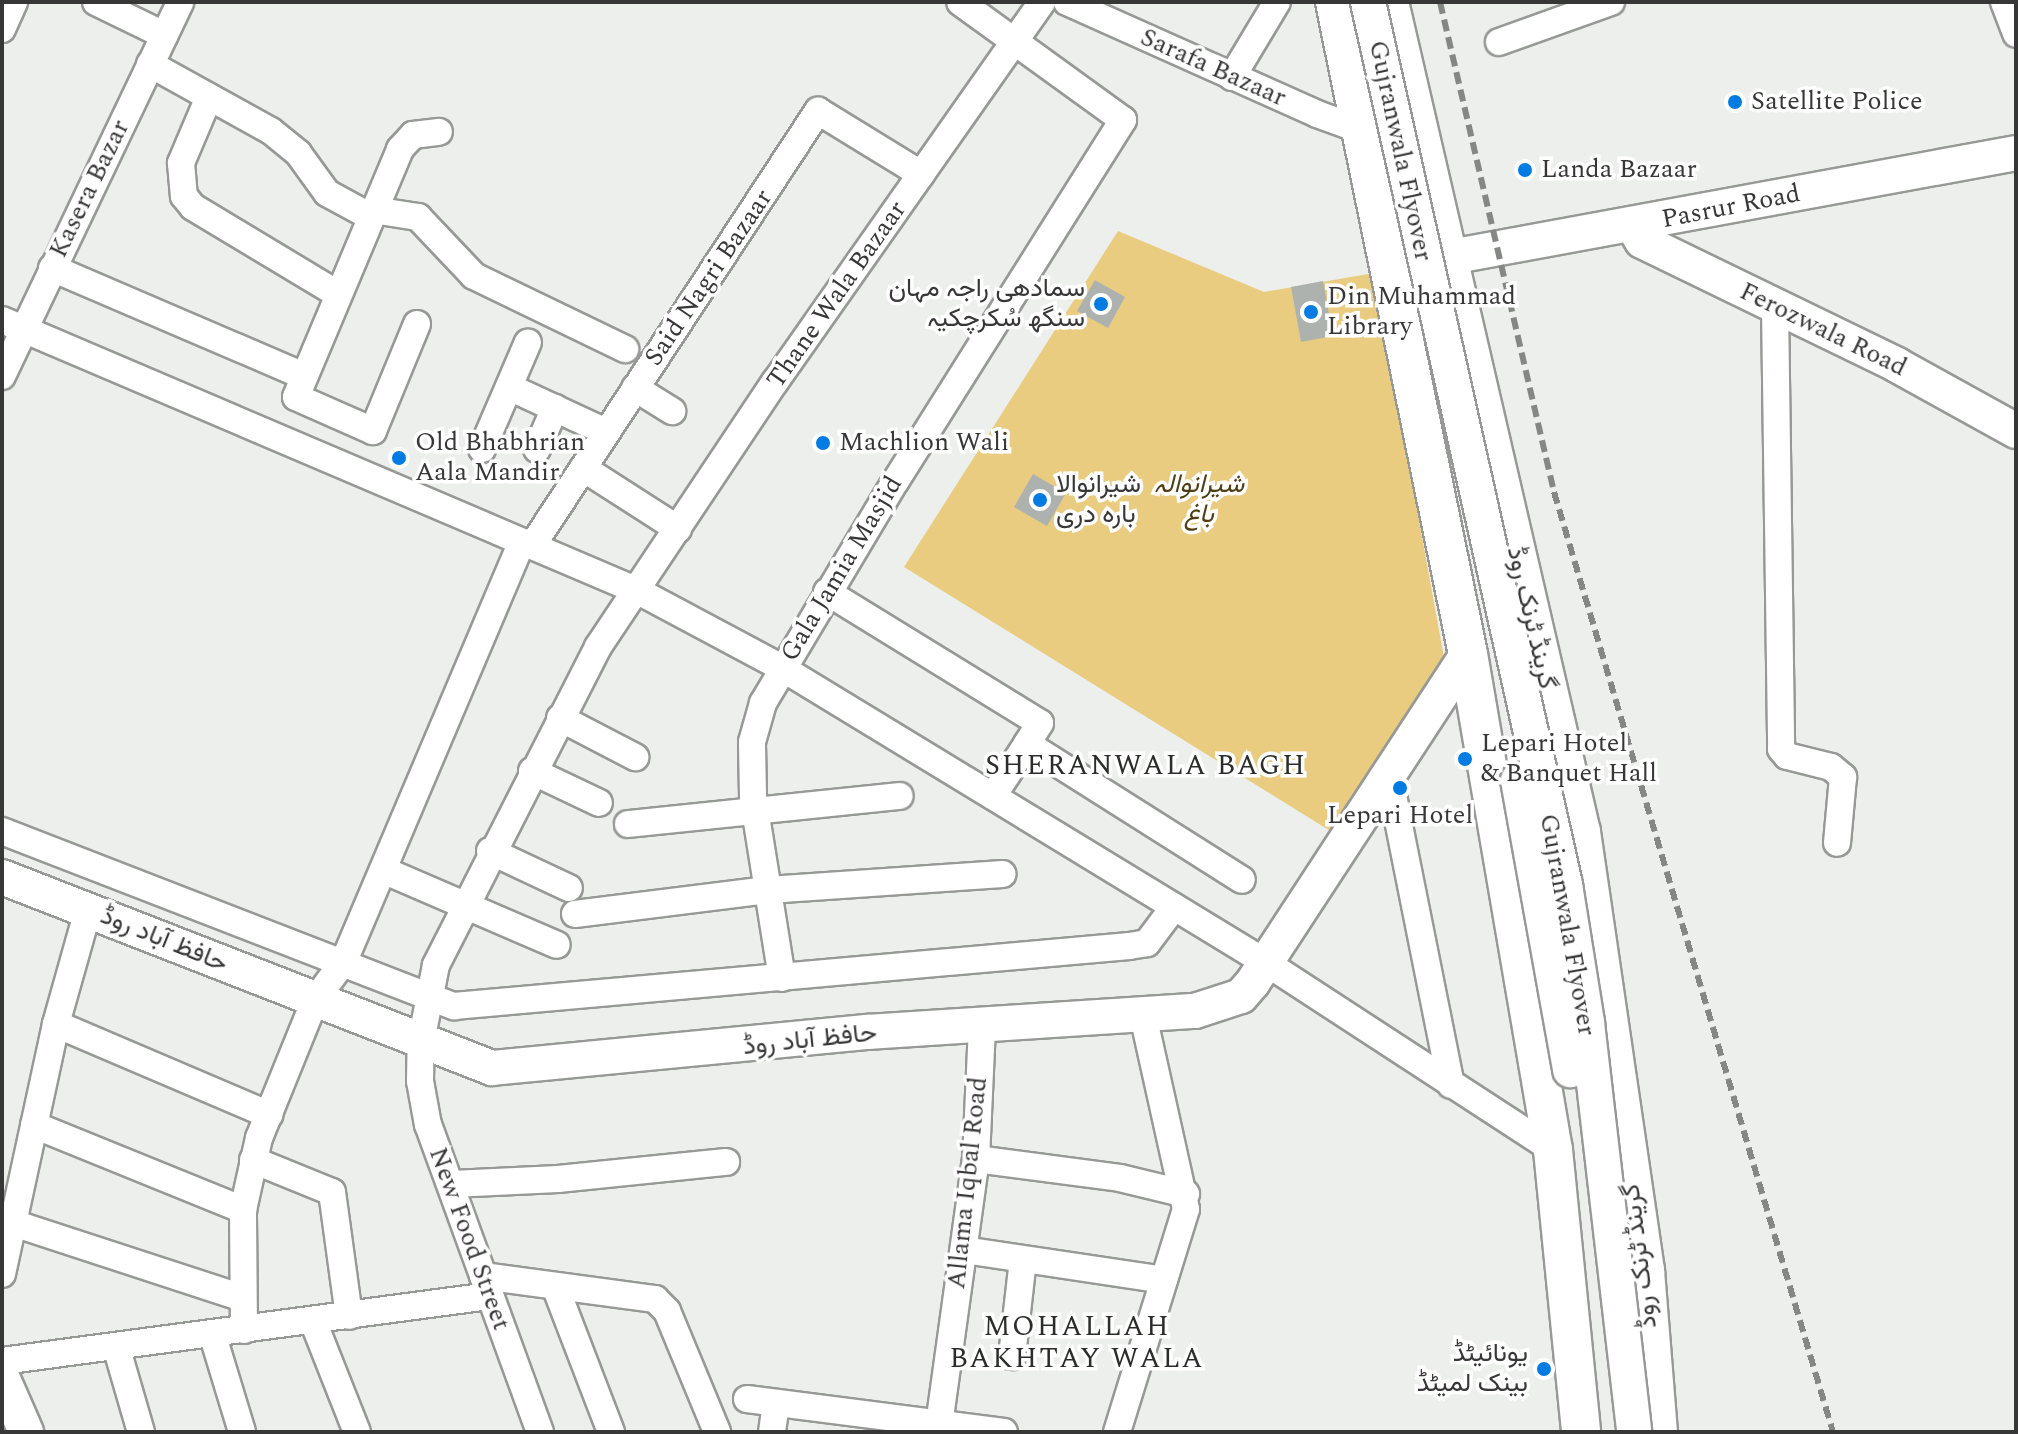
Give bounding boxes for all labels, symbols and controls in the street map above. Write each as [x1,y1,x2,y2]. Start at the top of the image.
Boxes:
street label: Sarafa Bazaar [1135,22,1291,114]
street label: Gujranwala Flyover [1361,38,1439,264]
place label: Satellite Police [1751,86,1922,118]
marker: Satellite Police [1726,93,1744,111]
street label: Kasera Bazar [43,115,137,263]
place label: Landa Bazaar [1541,154,1697,186]
marker: Landa Bazaar [1516,161,1534,179]
street label: Pasrur Road [1659,178,1803,236]
street label: Said Nagri Bazaar [638,184,780,372]
street label: Thane Wala Bazaar [761,195,913,395]
place label: سمادھی راجہ مہان سنگھ سُکرچکیہ [888,273,1085,334]
street label: Ferozwala Road [1734,276,1912,384]
place label: Din Muhammad Library [1327,281,1516,342]
marker: سمادھی راجہ مہان سنگھ سُکرچکیہ [1092,295,1110,313]
marker: Din Muhammad Library [1302,303,1320,321]
place label: Old Bhabhrian Aala Mandir [415,427,585,488]
place label: Machlion Wali [839,427,1009,459]
marker: Machlion Wali [814,434,832,452]
marker: Old Bhabhrian Aala Mandir [390,449,408,467]
place label: شیرانوالا بارہ دری [1056,469,1141,530]
park label: شیرانوالہ باغ [1154,469,1244,530]
street label: Gala Jamia Masjid [774,471,910,667]
marker: شیرانوالا بارہ دری [1031,491,1049,509]
street label: گرینڈ ٹرنک روڈ [1499,544,1563,692]
place label: Lepari Hotel & Banquet Hall [1481,728,1657,790]
district label: SHERANWALA BAGH [985,749,1307,783]
marker: Lepari Hotel & Banquet Hall [1456,750,1474,768]
marker: Lepari Hotel [1391,779,1409,797]
place label: Lepari Hotel [1327,800,1473,832]
street label: Gujranwala Flyover [1532,812,1602,1038]
street label: حافظ آباد روڈ [96,900,232,980]
street label: حافظ آباد روڈ [742,1017,878,1063]
street label: Allama Iqbal Road [941,1075,995,1291]
street label: New Food Street [421,1143,517,1335]
street label: گرینڈ ٹرنک روڈ [1616,1182,1664,1330]
district label: MOHALLAH BAKHTAY WALA [949,1310,1205,1376]
place label: یونائیٹڈ بینک لمیٹڈ [1417,1338,1528,1400]
marker: یونائیٹڈ بینک لمیٹڈ [1535,1360,1553,1378]

